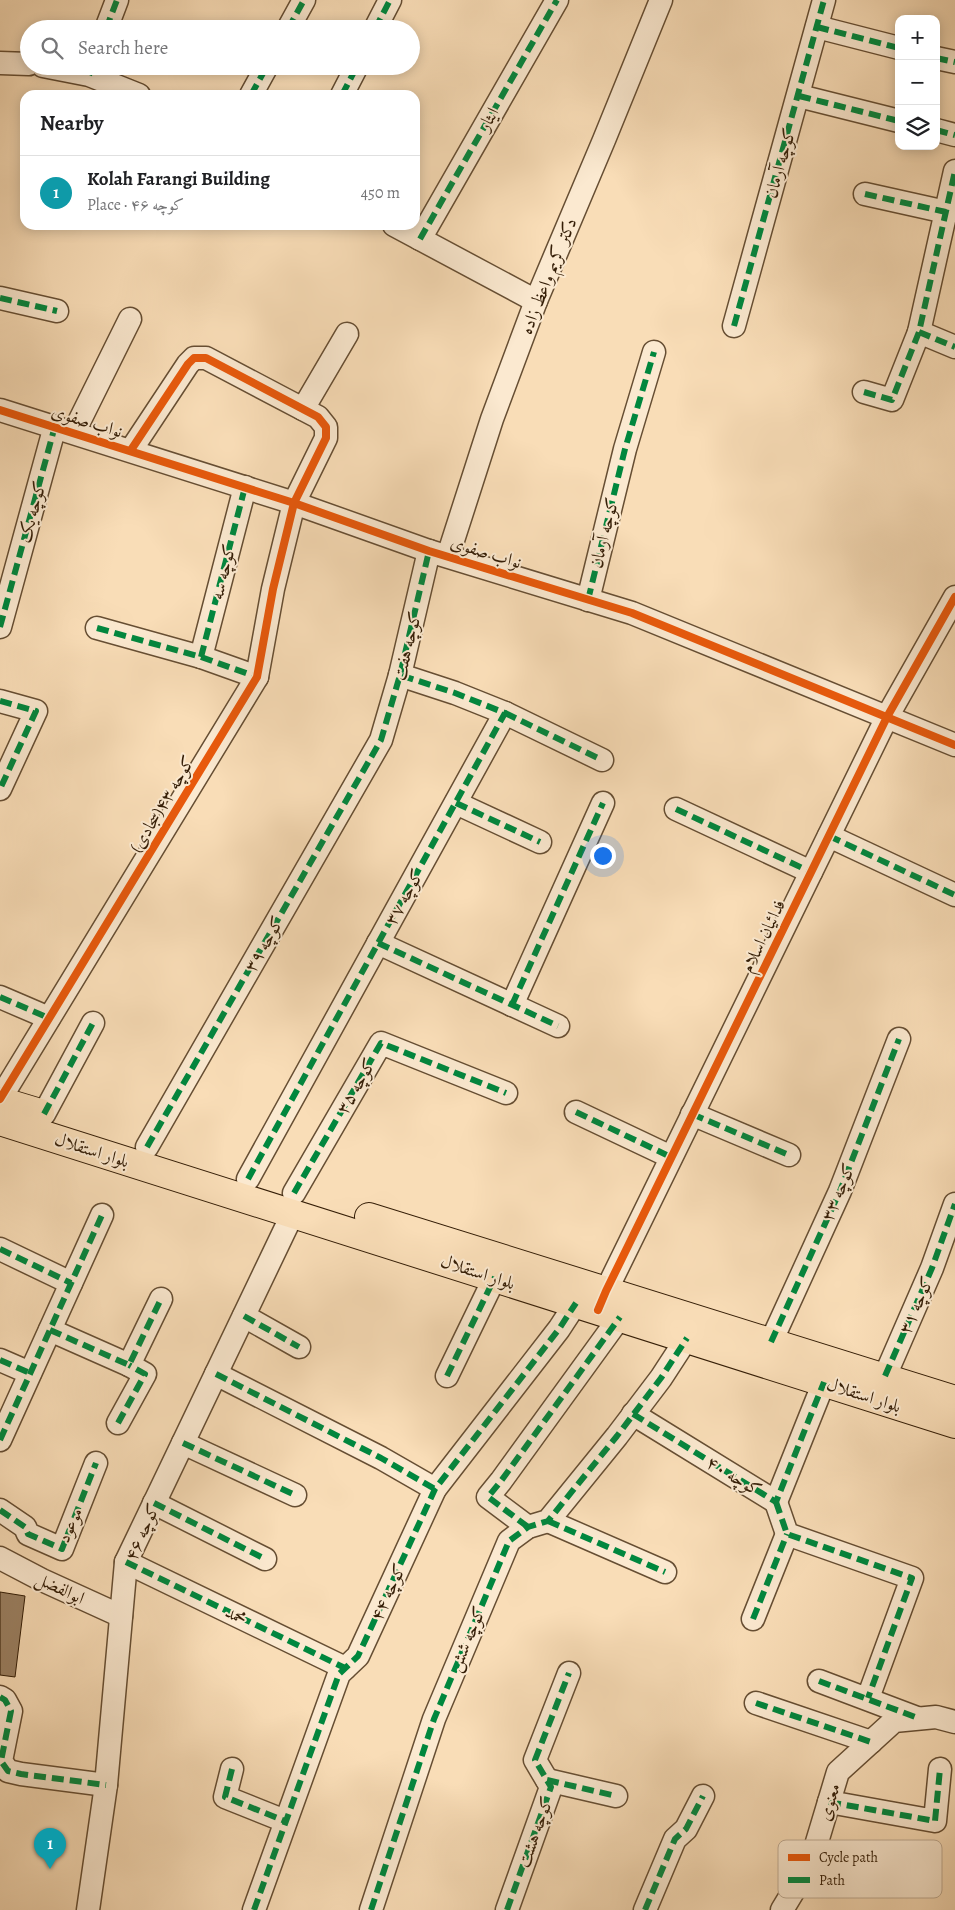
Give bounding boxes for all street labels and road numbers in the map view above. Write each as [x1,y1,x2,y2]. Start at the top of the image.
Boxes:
street label: ایثار [471,103,504,137]
street label: کوچه آرمان [759,125,802,201]
street label: دکتر کریم واعظ زاده [514,214,586,339]
street label: نواب صفوی [49,399,125,443]
street label: کوچه یک [12,478,53,546]
street label: کوچه آرمان [584,495,625,571]
street label: نواب صفوی [448,530,524,574]
street label: کوچه سه [205,542,242,603]
street label: کوچه هفت [387,609,428,683]
street label: کوچه ۴۳(سجادی) [124,751,201,857]
street label: کوچه ۳۷ [379,865,430,930]
street label: فدائیان اسلام [735,895,795,978]
street label: کوچه ۳۹ [238,912,290,977]
street label: کوچه ۳۵ [330,1054,382,1119]
street label: بلوار استقلال [52,1127,132,1173]
street label: کوچه ۳۳ [815,1159,862,1225]
street label: بلوار استقلال [438,1249,518,1295]
street label: کوچه ۳۱ [893,1273,940,1338]
street label: بلوار استقلال [824,1372,904,1418]
street label: کوچه ۴۰ [701,1450,766,1503]
street label: کوچه ۴۶ [119,1500,166,1565]
street label: موعود [51,1504,89,1546]
street label: کوچه ۴۴ [364,1560,413,1625]
street label: ابوالفضل [31,1566,89,1611]
street label: محمد [221,1599,251,1631]
street label: کوچه شش [442,1603,492,1676]
street label: معنوی [812,1780,846,1824]
street label: کوچه هشت [511,1793,560,1871]

